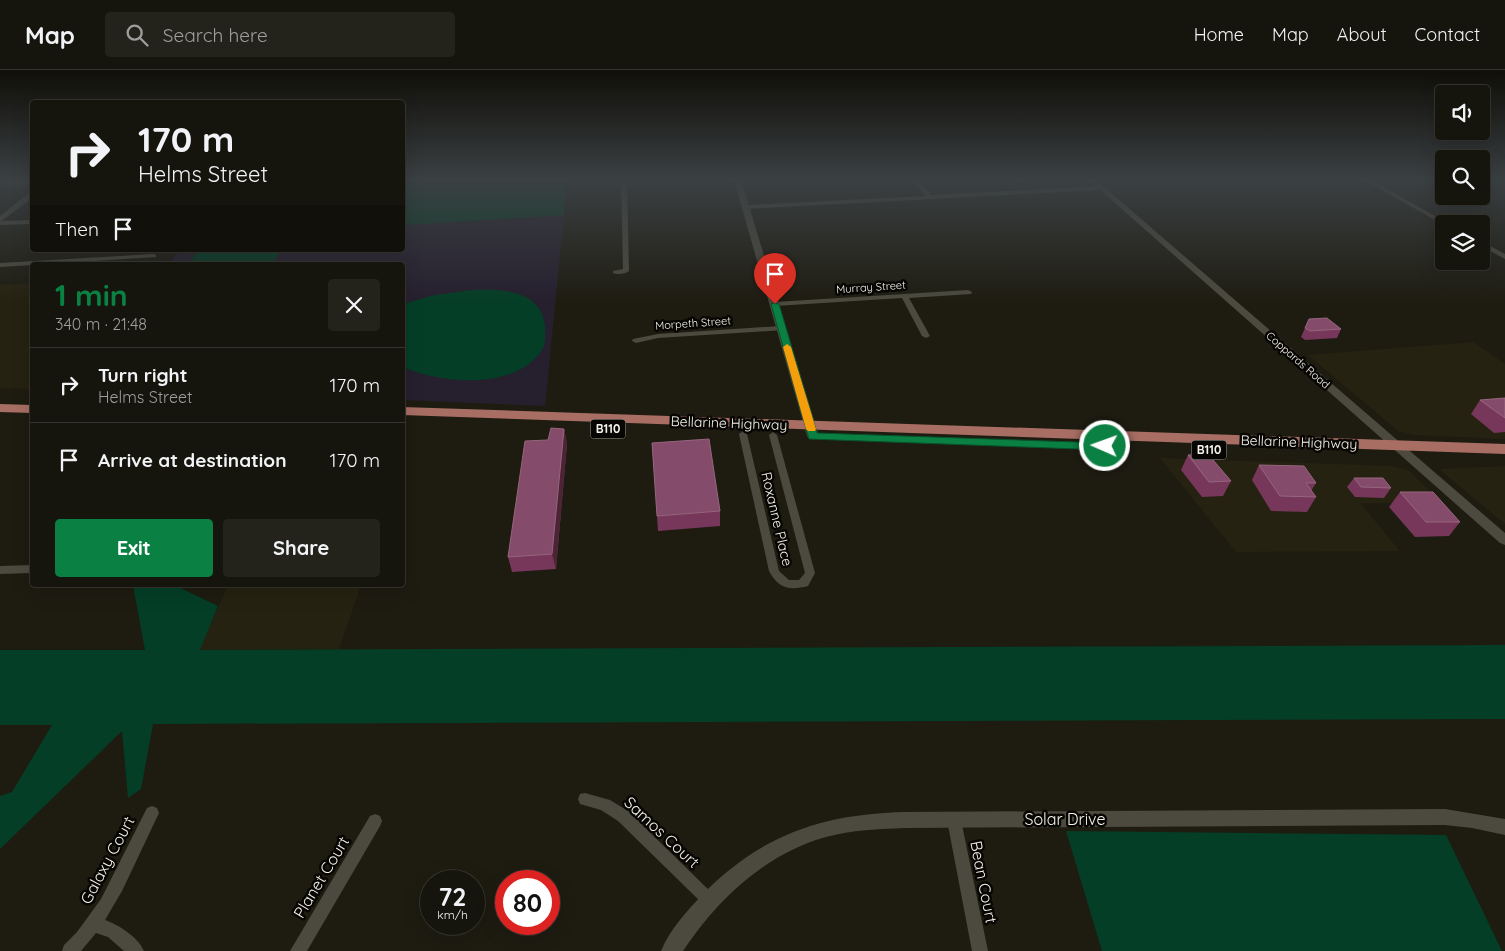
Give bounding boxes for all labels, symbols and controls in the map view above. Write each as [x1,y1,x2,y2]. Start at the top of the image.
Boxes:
search box [105,12,455,57]
text: Map [25,20,75,50]
icon: search [123,21,151,49]
text: Search here [163,23,268,47]
text: Home [1194,23,1244,46]
text: Map [1272,23,1309,46]
text: About [1337,23,1387,46]
text: Contact [1415,23,1480,46]
map controls [1435,85,1490,270]
button: sound [1435,85,1490,140]
text: 170 m [138,117,234,161]
icon: right [55,120,120,185]
button: search [1435,150,1490,205]
text: Helms Street [138,160,268,188]
icon: arrive [109,215,137,243]
button: layers [1435,215,1490,270]
text: Then [55,217,99,241]
pin [754,253,796,304]
icon: arrive [761,260,789,288]
text: 1 min [55,276,128,314]
street label: Murray Street [836,278,907,296]
button: close [328,279,380,331]
street label: Morpeth Street [655,313,732,333]
text: 340 m · 21:48 [55,314,147,334]
street label: Coppards Road [1263,328,1333,392]
text: Turn right [98,363,187,387]
icon: right [55,371,83,399]
text: 170 m [329,373,380,397]
text: Helms Street [98,387,192,407]
street label: Bellarine Highway [670,412,788,434]
road number: B110 [590,419,626,438]
position arrow [1078,419,1130,471]
street label: Bellarine Highway [1240,431,1358,453]
road number: B110 [1192,440,1226,460]
icon: arrive [55,446,83,474]
text: Arrive at destination [98,448,287,472]
text: 170 m [329,448,380,472]
street label: Roxanne Place [757,470,797,568]
button: Exit [55,519,213,577]
button: Share [223,519,380,577]
street label: Samos Court [620,792,704,872]
street label: Solar Drive [1024,809,1106,829]
street label: Galaxy Court [76,813,138,907]
street label: Planet Court [289,833,353,921]
street label: Bean Court [966,839,1002,925]
speed limit sign: 80 [495,870,560,935]
text: 72 [439,881,466,912]
text: km/h [437,907,468,922]

